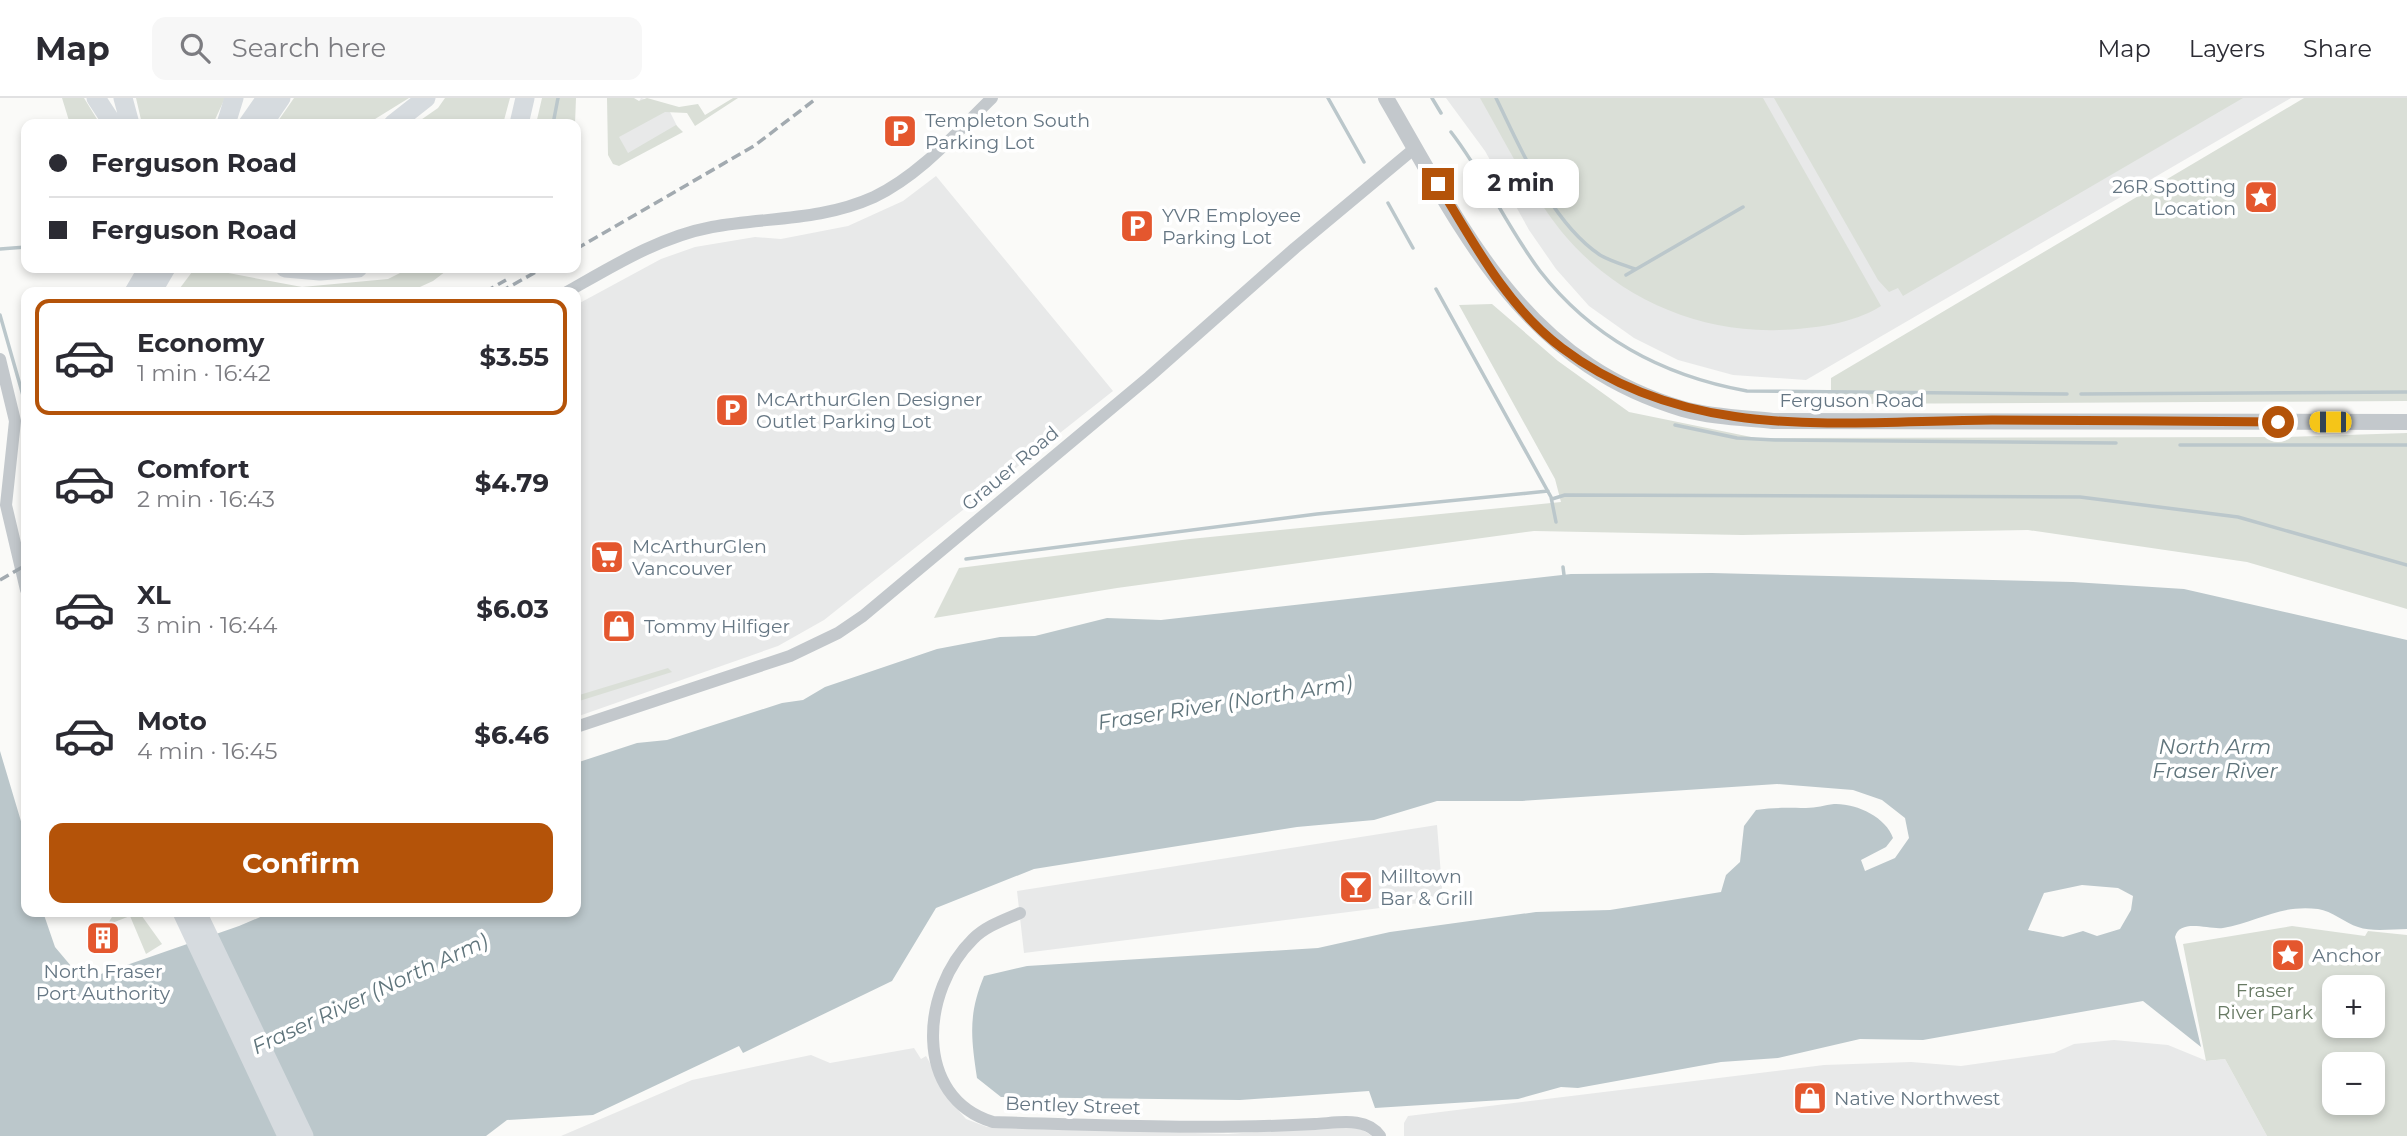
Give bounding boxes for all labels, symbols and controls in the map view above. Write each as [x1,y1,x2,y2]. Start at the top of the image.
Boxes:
search box [152,17,642,80]
text: Map [35,28,110,68]
icon: search [176,29,214,67]
text: Search here [232,32,386,64]
text: Map [2097,34,2151,63]
text: Layers [2189,34,2265,63]
text: Share [2303,34,2372,63]
place label: Templeton South Parking Lot [925,109,1090,154]
parking icon: Templeton South Parking Lot [881,112,919,150]
text: Ferguson Road [91,147,297,179]
callout: 2 min [1462,160,1578,208]
route end [1422,168,1454,200]
text: 2 min [1487,169,1555,197]
place label: 26R Spotting Location [2112,175,2236,220]
place icon: 26R Spotting Location [2242,178,2280,216]
place label: YVR Employee Parking Lot [1162,204,1301,249]
parking icon: YVR Employee Parking Lot [1118,207,1156,245]
text: Ferguson Road [91,214,297,246]
icon: car [53,326,116,389]
text: Economy [137,327,264,359]
text: $3.55 [479,341,549,373]
text: 1 min · 16:42 [137,359,271,387]
place label: McArthurGlen Designer Outlet Parking Lot [756,388,982,433]
street label: Ferguson Road [1779,389,1925,412]
parking icon: McArthurGlen Designer Outlet Parking Lot [713,391,751,429]
route start [2262,406,2294,438]
car [2310,412,2352,433]
street label: Grauer Road [957,421,1063,516]
icon: car [53,452,116,515]
text: Comfort [137,453,249,485]
text: $4.79 [475,467,549,499]
text: 2 min · 16:43 [137,485,275,513]
place label: McArthurGlen Vancouver [632,535,767,580]
supermarket icon: McArthurGlen Vancouver [588,538,626,576]
icon: car [53,578,116,641]
text: XL [137,579,171,611]
text: $6.03 [476,593,549,625]
shop icon: Tommy Hilfiger [600,607,638,645]
text: 3 min · 16:44 [137,611,278,639]
place label: Tommy Hilfiger [644,615,790,638]
water label: Fraser River (North Arm) [1096,670,1354,735]
icon: car [53,704,116,767]
text: Moto [137,705,207,737]
text: $6.46 [474,719,549,751]
water label: North Arm Fraser River [2152,734,2278,783]
text: 4 min · 16:45 [137,737,278,765]
button: Confirm [49,823,553,903]
place label: Milltown Bar & Grill [1380,865,1473,910]
bar icon: Milltown Bar & Grill [1337,868,1375,906]
building icon: North Fraser Port Authority [84,919,122,957]
water label: Fraser River (North Arm) [248,928,492,1059]
place icon: Anchor [2269,936,2307,974]
place label: Anchor [2312,944,2381,967]
place label: North Fraser Port Authority [36,960,171,1005]
map controls [2322,975,2385,1115]
button: + [2322,975,2385,1038]
park label: Fraser River Park [2217,979,2314,1024]
button: − [2322,1052,2385,1115]
shop icon: Native Northwest [1791,1079,1829,1117]
place label: Native Northwest [1834,1087,2001,1110]
street label: Bentley Street [1005,1092,1141,1119]

